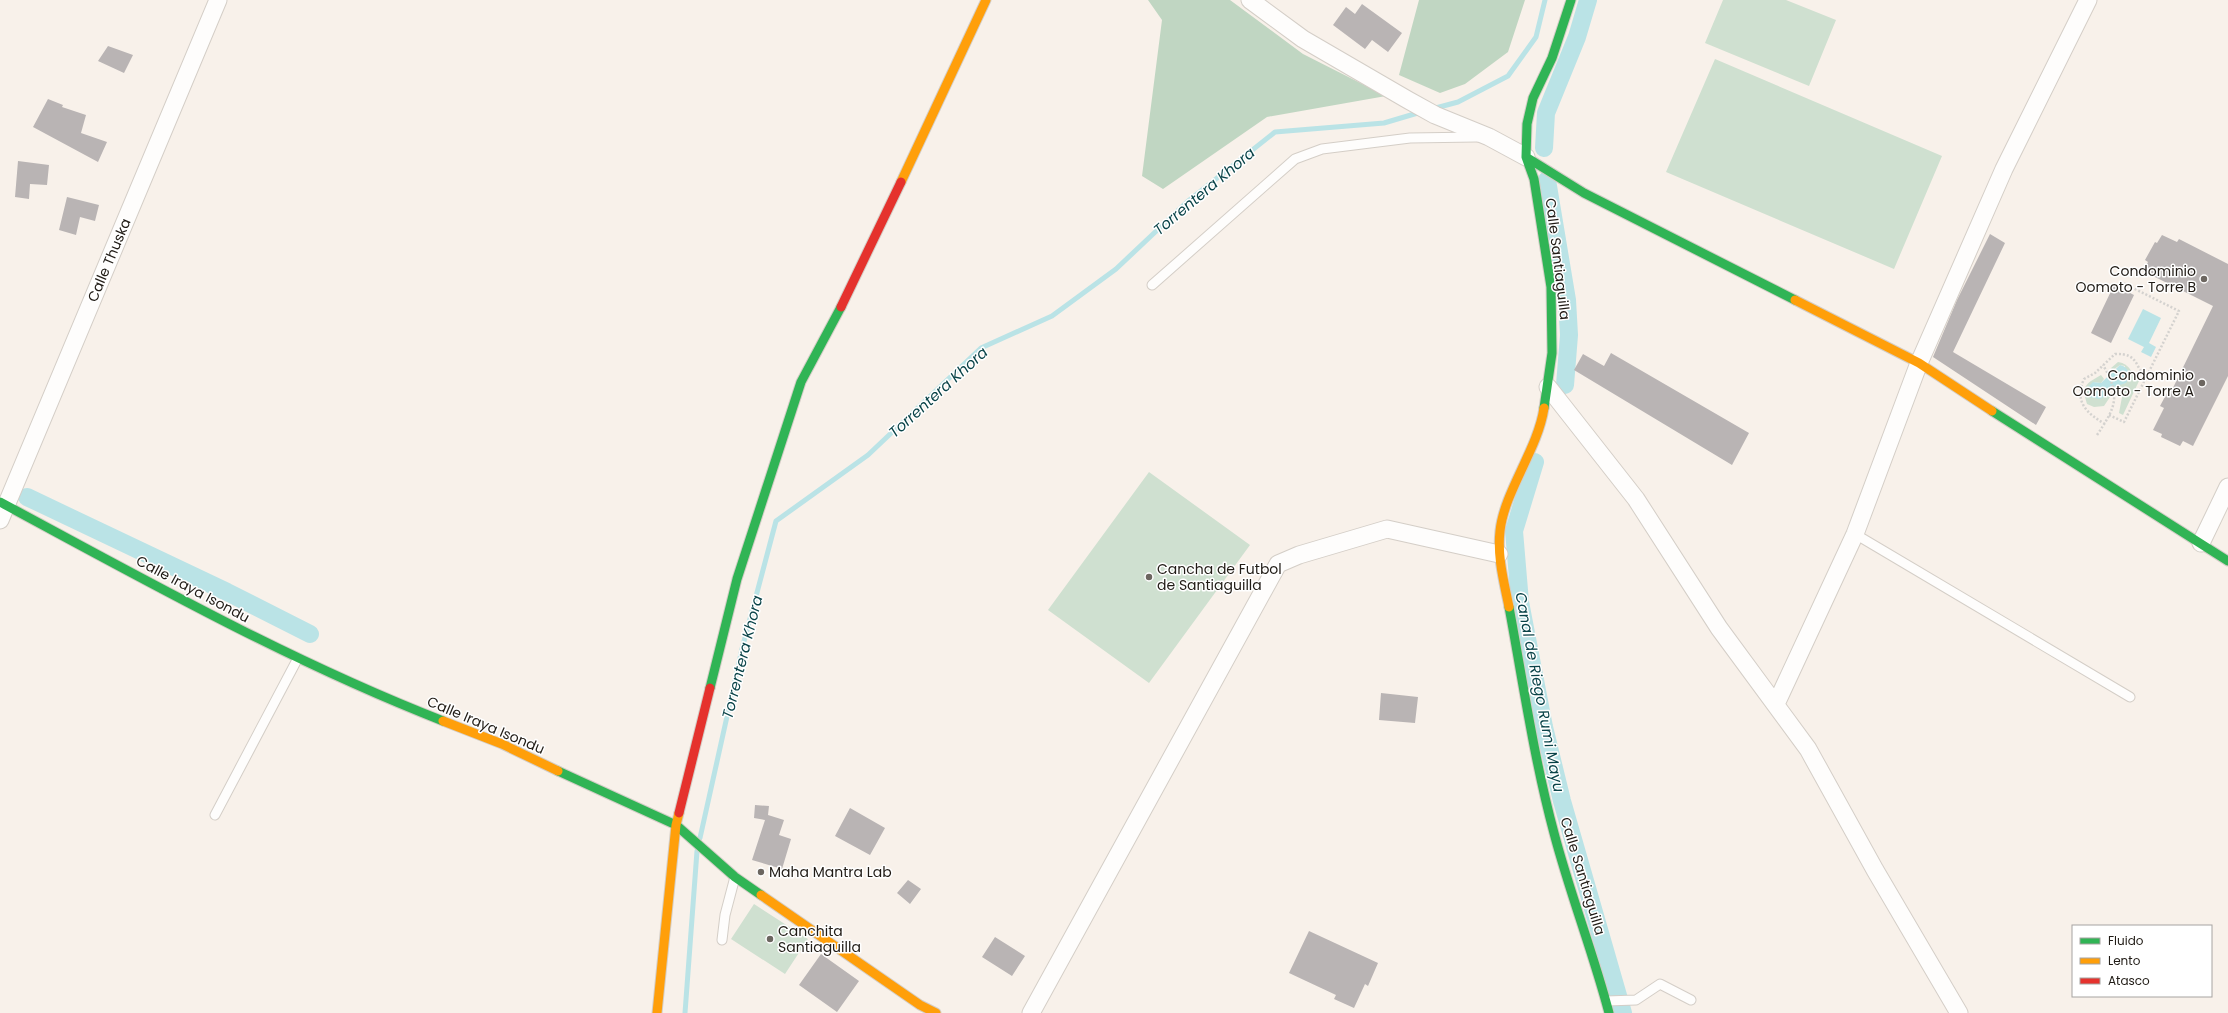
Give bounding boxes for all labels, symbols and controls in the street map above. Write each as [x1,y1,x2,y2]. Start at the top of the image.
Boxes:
water label: Torrentera Khora [1149,142,1259,240]
street label: Calle Santiaguilla [1541,197,1575,321]
street label: Calle Thuska [82,215,136,305]
place label: Condominio Oomoto - Torre B [2075,261,2196,297]
marker: Condominio Oomoto - Torre B [2199,274,2209,284]
water label: Torrentera Khora [884,342,992,442]
place label: Condominio Oomoto - Torre A [2073,365,2194,401]
marker: Condominio Oomoto - Torre A [2197,378,2207,388]
street label: Calle Iraya Isondu [133,551,253,627]
place label: Cancha de Futbol de Santiaguilla [1157,559,1282,595]
marker: Cancha de Futbol de Santiaguilla [1144,572,1154,582]
water label: Canal de Riego Rumi Mayu [1510,590,1570,794]
water label: Torrentera Khora [716,593,768,721]
street label: Calle Iraya Isondu [424,691,548,759]
street label: Calle Santiaguilla [1556,815,1610,937]
place label: Maha Mantra Lab [769,862,892,882]
marker: Maha Mantra Lab [756,867,766,877]
place label: Canchita Santiaguilla [778,921,861,957]
legend [2072,925,2212,997]
text: Fluido [2108,932,2144,949]
marker: Canchita Santiaguilla [765,934,775,944]
text: Lento [2108,952,2141,969]
text: Atasco [2108,972,2150,989]

